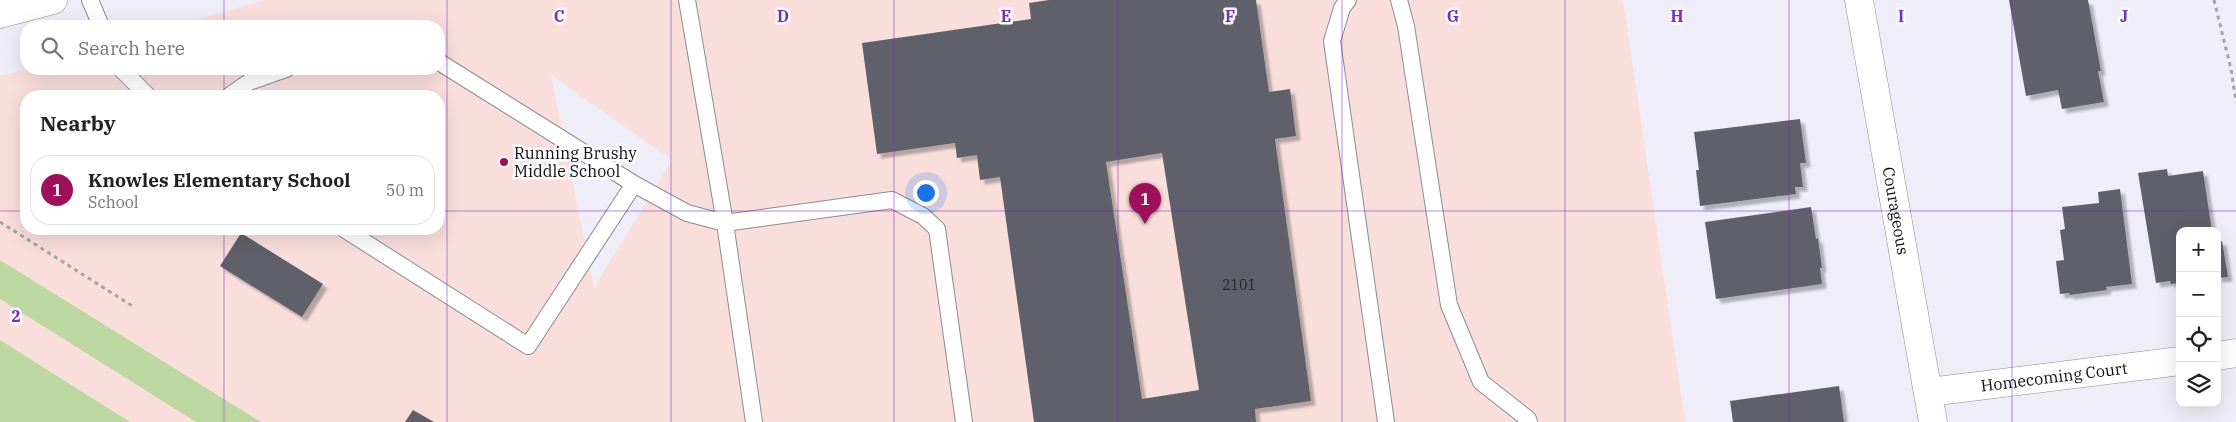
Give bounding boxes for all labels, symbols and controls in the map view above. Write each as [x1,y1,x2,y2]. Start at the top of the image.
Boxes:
text: C [554,6,564,26]
text: D [777,6,789,26]
text: E [1001,6,1011,26]
text: F [1225,6,1235,26]
text: G [1447,6,1459,26]
text: H [1671,6,1684,26]
text: I [1898,6,1904,26]
text: J [2120,6,2128,26]
search box [20,20,445,75]
icon: search [38,34,66,62]
text: Search here [78,36,185,60]
text: Nearby [40,109,116,137]
place label: Running Brushy Middle School [514,143,637,181]
marker: Running Brushy Middle School [498,156,510,168]
street label: Courageous [1878,165,1913,256]
text: Knowles Elementary School [88,168,350,192]
text: 1 [52,180,62,200]
text: 50 m [386,180,424,200]
your location [913,180,939,206]
pin: 1 [1129,183,1161,224]
text: School [88,192,139,212]
map controls [2176,227,2221,407]
button: + [2176,227,2221,272]
button: − [2176,272,2221,317]
house number: 2101 [1222,276,1256,294]
text: 2 [11,306,21,326]
button: locate [2176,317,2221,362]
street label: Homecoming Court [1980,358,2129,396]
button: layers [2176,362,2221,407]

